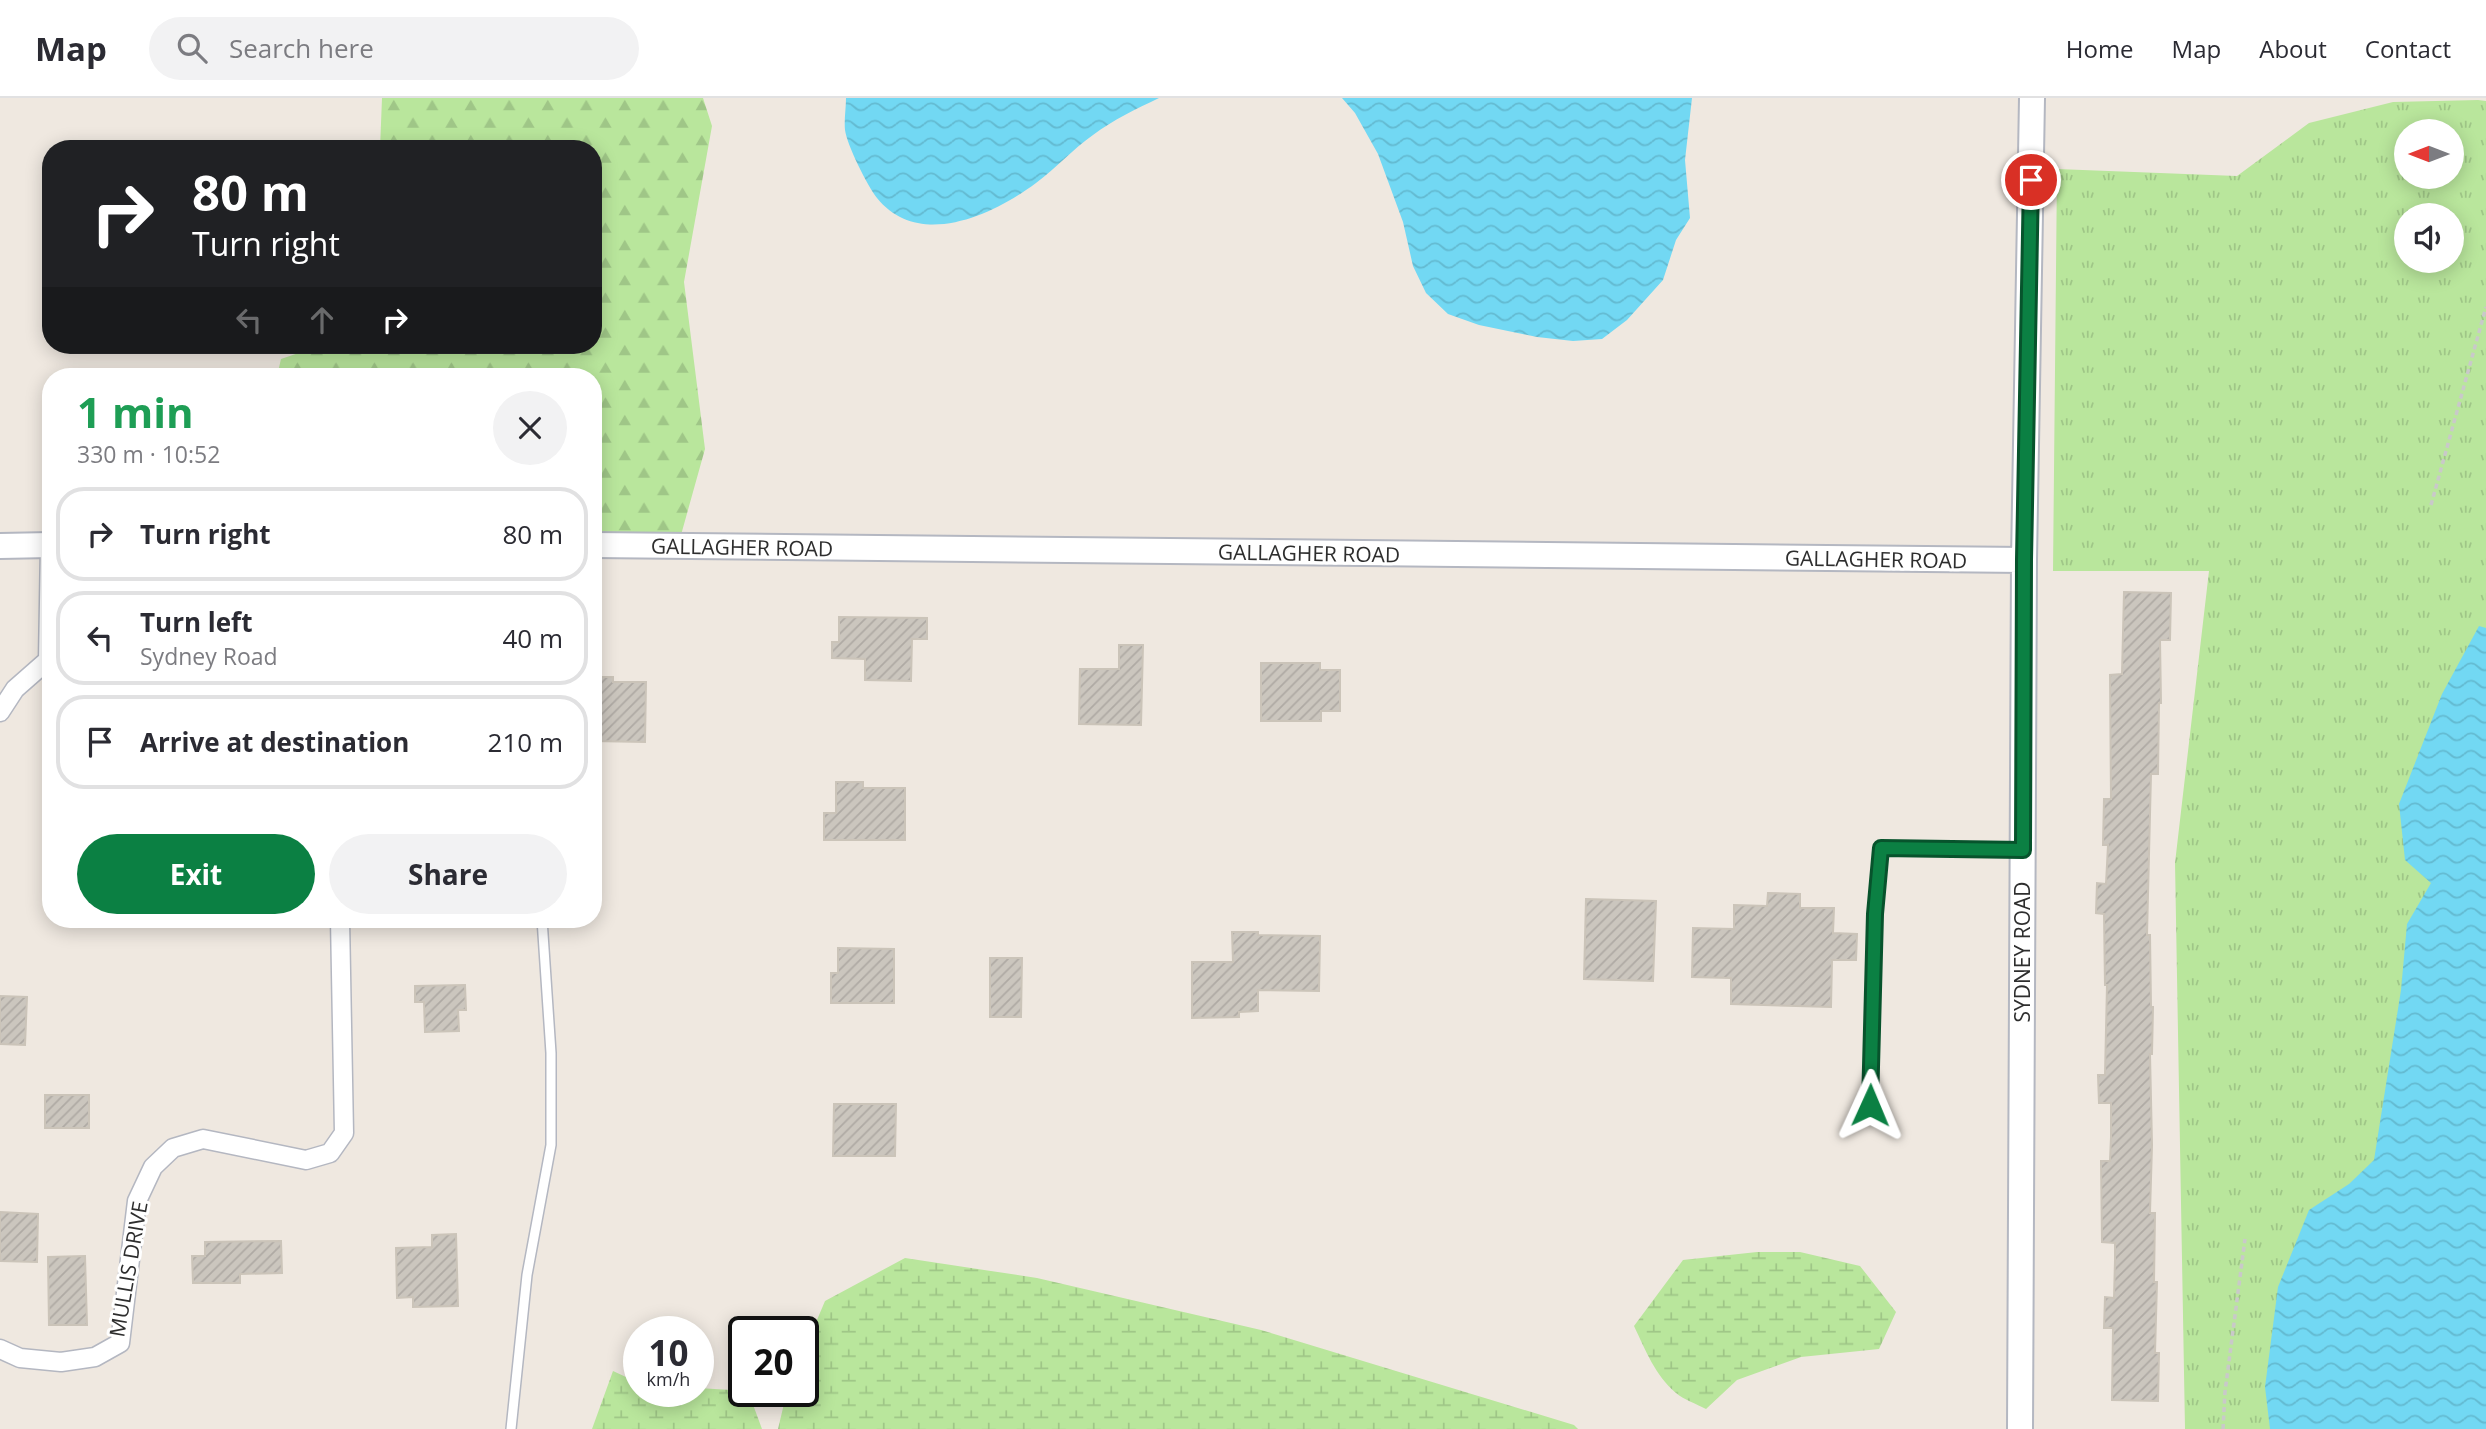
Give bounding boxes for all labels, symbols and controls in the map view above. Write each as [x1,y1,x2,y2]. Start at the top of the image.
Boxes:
search box [149,17,639,80]
text: Map [35,26,107,71]
icon: search [173,29,211,67]
text: Search here [229,30,374,66]
text: Home [2066,32,2134,65]
text: Map [2172,32,2221,65]
text: About [2259,32,2327,65]
text: Contact [2365,32,2451,65]
north arrow [2394,119,2464,189]
map controls [2394,119,2464,273]
pin [2001,150,2061,210]
text: 80 m [192,159,309,225]
icon: arrive [2012,161,2050,199]
icon: right [77,168,168,259]
button: sound [2394,203,2464,273]
text: Turn right [192,222,340,265]
icon: left [230,301,268,339]
icon: ahead [303,301,341,339]
icon: right [376,301,414,339]
text: 1 min [77,383,194,440]
button: close [493,391,567,465]
text: 330 m · 10:52 [77,438,220,470]
icon: right [81,515,119,553]
text: Turn right [140,516,271,552]
text: 80 m [502,516,563,552]
street label: GALLAGHER ROAD [651,531,833,563]
street label: GALLAGHER ROAD [1218,537,1400,569]
street label: GALLAGHER ROAD [1785,543,1967,575]
text: Turn left [140,604,252,640]
icon: left [81,619,119,657]
text: 40 m [502,620,563,656]
text: Sydney Road [140,640,278,672]
icon: arrive [81,723,119,761]
text: Arrive at destination [140,724,409,760]
text: 210 m [488,724,563,760]
button: Exit [77,834,315,914]
button: Share [329,834,567,914]
street label: SYDNEY ROAD [2008,882,2036,1022]
position arrow [1833,1068,1907,1142]
street label: MULLIS DRIVE [102,1199,154,1339]
speed limit sign: 20 [728,1316,819,1407]
text: 10 [648,1329,689,1376]
text: km/h [647,1367,690,1391]

